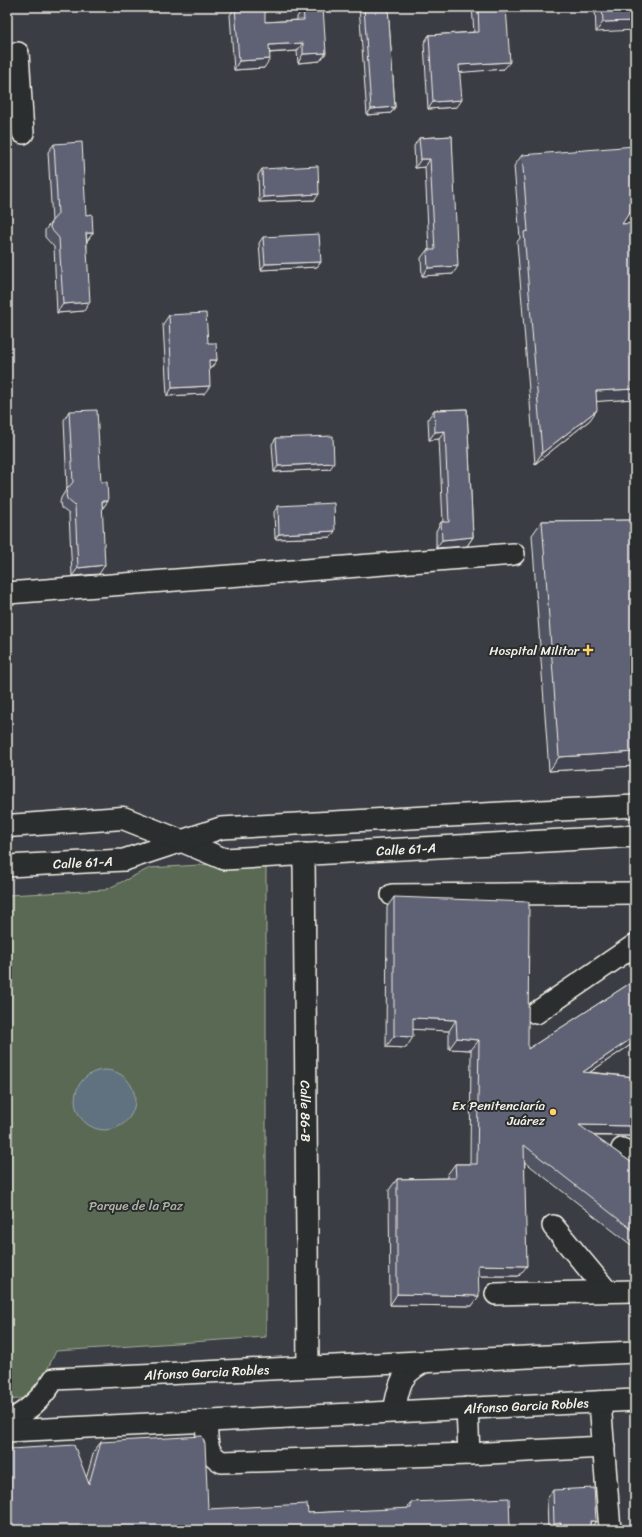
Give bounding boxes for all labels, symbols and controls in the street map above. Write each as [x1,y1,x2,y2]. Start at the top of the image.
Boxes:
place label: Hospital Militar [489,639,580,662]
marker: Hospital Militar [582,644,594,656]
street label: Calle 61-A [376,836,437,862]
street label: Calle 61-A [53,850,113,876]
street label: Calle 86-B [294,1080,317,1142]
place label: Ex Penitenciaría Juárez [452,1094,546,1132]
marker: Ex Penitenciaría Juárez [548,1107,558,1117]
park label: Parque de la Paz [89,1194,184,1217]
street label: Alfonso Garcia Robles [143,1358,270,1387]
street label: Alfonso Garcia Robles [463,1391,590,1420]

